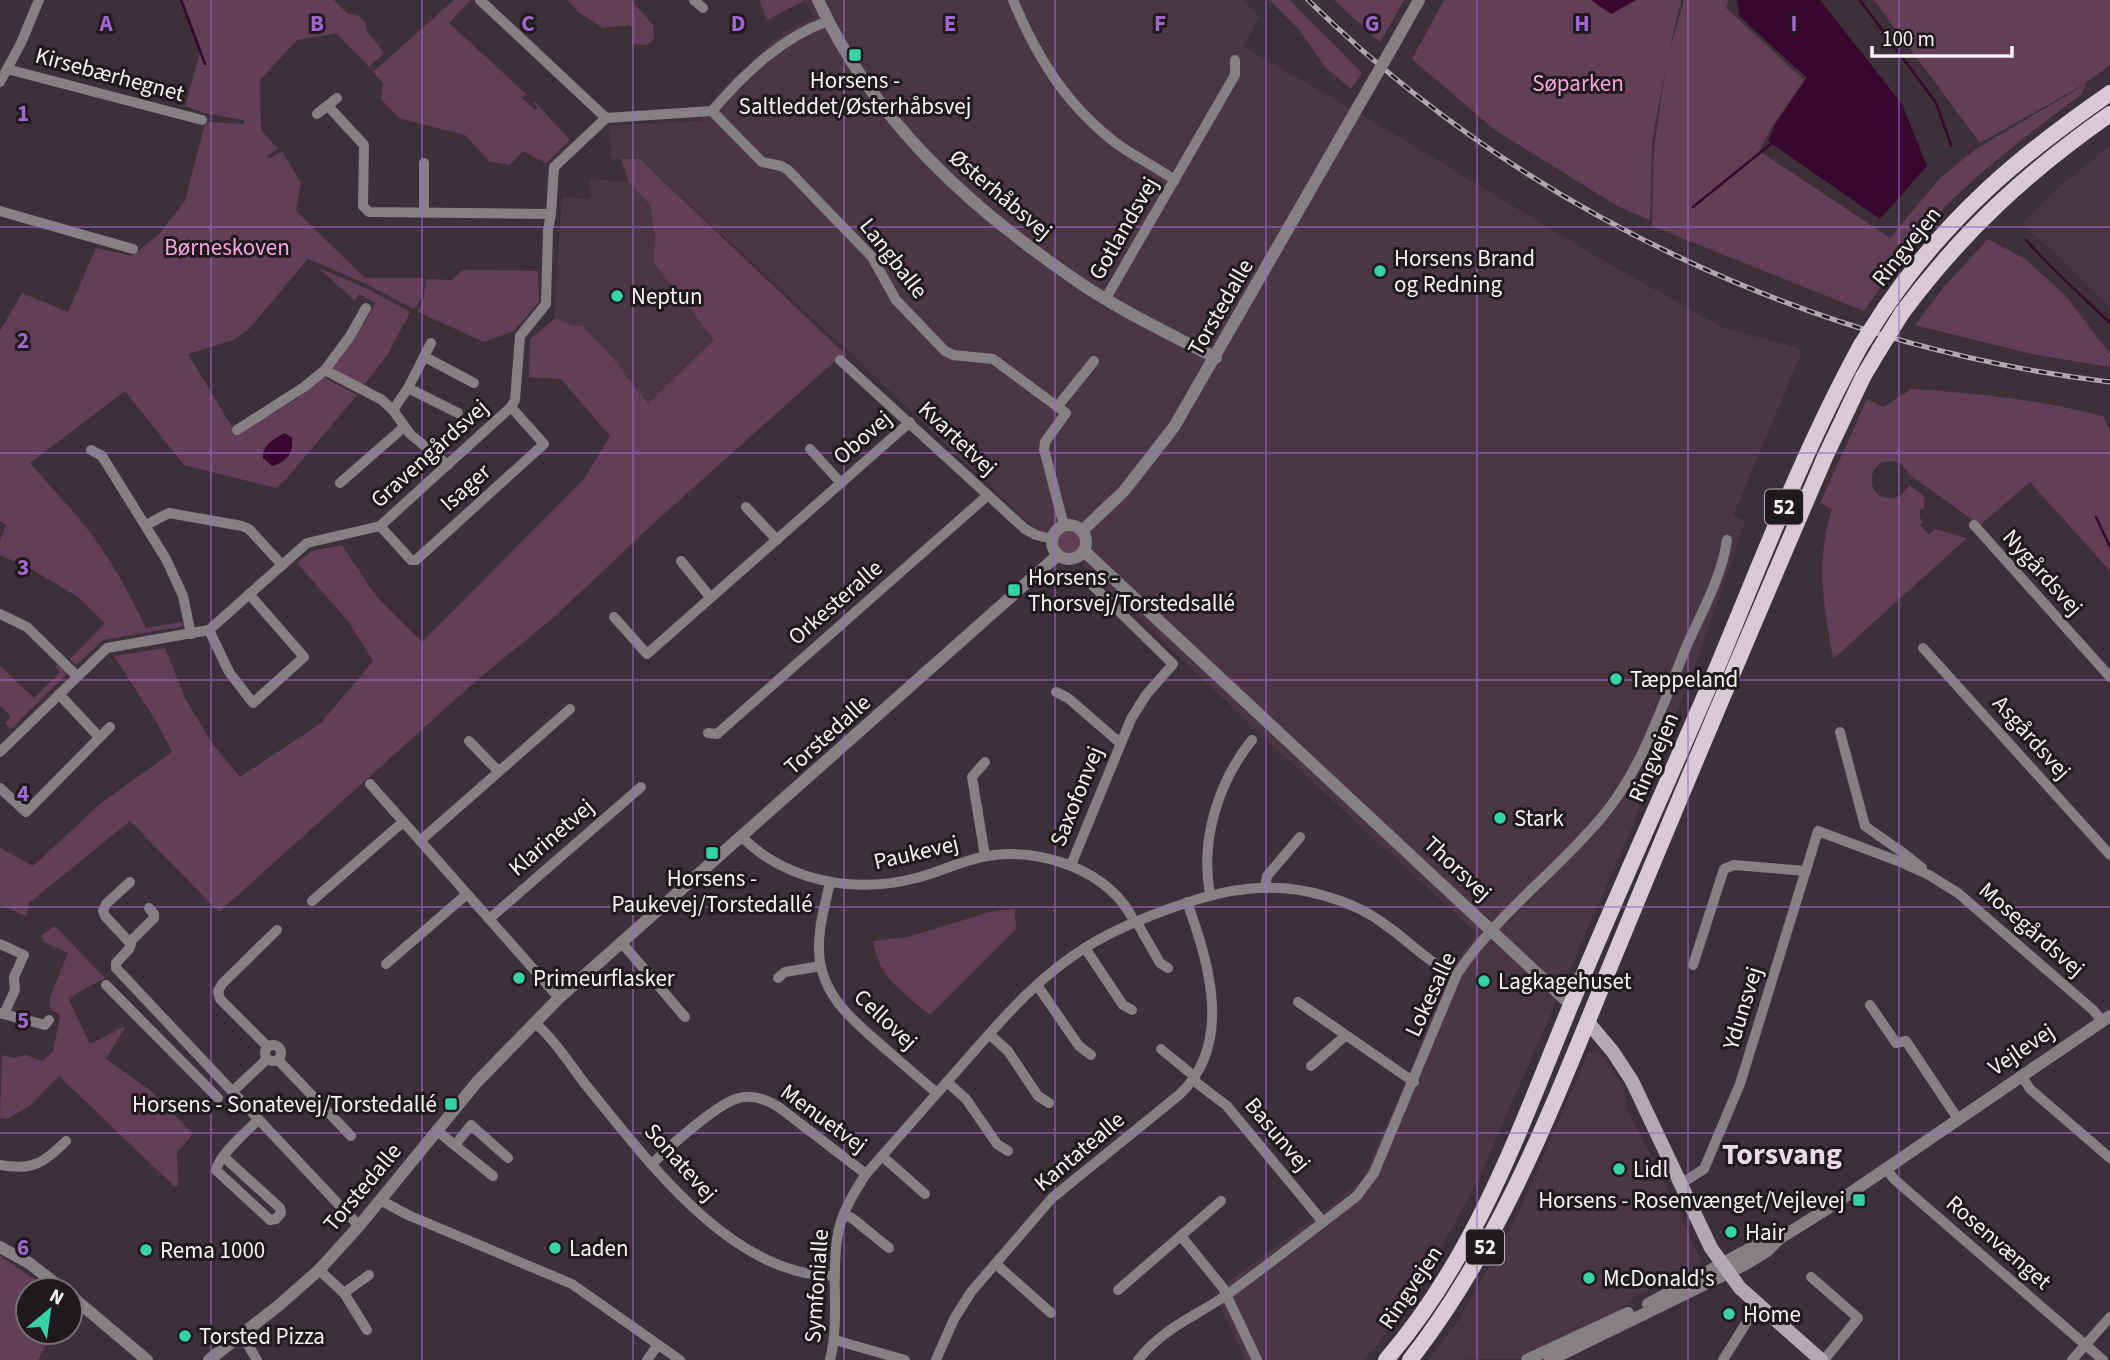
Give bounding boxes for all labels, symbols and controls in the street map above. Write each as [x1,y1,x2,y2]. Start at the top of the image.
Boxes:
text: A [98,7,113,40]
text: B [310,7,324,40]
text: C [521,7,535,40]
text: D [731,7,745,40]
text: E [944,7,956,40]
text: F [1154,7,1166,40]
text: G [1365,7,1379,40]
text: H [1574,7,1590,40]
text: I [1791,7,1797,40]
scale bar [1872,14,2012,58]
text: 100 m [1882,24,1935,54]
street label: Kirsebærhegnet [32,39,188,110]
marker: Horsens - Saltleddet/Østerhåbsvej [847,47,863,63]
place label: Horsens - Saltleddet/Østerhåbsvej [739,64,971,123]
park label: Søparken [1532,67,1624,100]
text: 1 [17,97,29,130]
street label: Østerhåbsvej [942,141,1059,247]
street label: Gotlandsvej [1081,171,1166,286]
street label: Ringvejen [1864,199,1949,293]
street label: Langballe [852,211,936,306]
park label: Børneskoven [164,231,290,264]
place label: Horsens Brand og Redning [1394,242,1535,301]
street label: Torstedalle [1179,253,1261,362]
marker: Horsens Brand og Redning [1372,263,1388,279]
place label: Neptun [631,280,703,313]
marker: Neptun [609,288,625,304]
text: 2 [17,324,29,357]
street label: Gravengårdsvej [363,391,496,515]
street label: Kvartetvej [911,393,1004,483]
street label: Obovej [826,403,899,472]
street label: Isager [433,455,499,519]
road number: 52 [1765,490,1803,524]
street label: Nygårdsvej [1995,522,2090,623]
text: 3 [17,551,29,584]
street label: Orkesteralle [781,552,890,653]
place label: Horsens - Thorsvej/Torstedsallé [1028,561,1235,620]
marker: Horsens - Thorsvej/Torstedsallé [1006,582,1022,598]
place label: Tæppeland [1630,663,1738,696]
marker: Tæppeland [1608,671,1624,687]
street label: Torstedalle [777,686,878,782]
street label: Asgårdsvej [1985,688,2078,787]
street label: Ringvejen [1620,707,1687,807]
street label: Saxofonvej [1041,741,1112,851]
text: 4 [17,777,29,810]
street label: Klarinetvej [501,791,601,884]
place label: Stark [1514,802,1565,835]
marker: Stark [1492,810,1508,826]
street label: Paukevej [870,827,962,878]
street label: Thorsvej [1416,828,1499,909]
marker: Horsens - Paukevej/Torstedallé [704,845,720,861]
place label: Horsens - Paukevej/Torstedallé [611,862,813,921]
street label: Mosegårdsvej [1972,874,2092,985]
street label: Lokesalle [1396,946,1464,1042]
place label: Primeurflasker [533,962,676,995]
street label: Ydunsvej [1714,963,1771,1055]
place label: Lagkagehuset [1498,965,1632,998]
marker: Primeurflasker [511,970,527,986]
marker: Lagkagehuset [1476,973,1492,989]
street label: Cellovej [846,981,925,1057]
text: 5 [17,1004,29,1037]
street label: Vejlevej [1981,1015,2061,1084]
street label: Menuetvej [774,1076,874,1161]
place label: Horsens - Sonatevej/Torstedallé [132,1088,437,1121]
street label: Basunvej [1237,1090,1318,1178]
marker: Horsens - Sonatevej/Torstedallé [443,1096,459,1112]
street label: Kantatealle [1027,1104,1132,1199]
street label: Sonatevej [636,1116,725,1209]
district label: Torsvang [1722,1133,1842,1176]
street label: Torstedalle [315,1136,409,1239]
place label: Lidl [1633,1153,1668,1186]
marker: Lidl [1611,1161,1627,1177]
place label: Horsens - Rosenvænget/Vejlevej [1538,1184,1845,1217]
street label: Rosenvænget [1939,1187,2059,1298]
marker: Horsens - Rosenvænget/Vejlevej [1851,1192,1867,1208]
place label: Hair [1745,1216,1786,1249]
marker: Hair [1723,1224,1739,1240]
street label: Symfonialle [796,1228,837,1344]
road number: 52 [1466,1230,1504,1264]
text: 6 [17,1231,29,1264]
place label: Laden [569,1232,629,1265]
place label: Rema 1000 [160,1234,265,1267]
street label: Ringvejen [1370,1239,1451,1336]
marker: Laden [547,1240,563,1256]
marker: Rema 1000 [138,1242,154,1258]
place label: McDonald's [1603,1262,1715,1295]
marker: McDonald's [1581,1270,1597,1286]
north arrow [14,1276,84,1346]
text: N [44,1283,69,1312]
place label: Home [1743,1298,1801,1331]
marker: Home [1721,1306,1737,1322]
place label: Torsted Pizza [199,1320,325,1353]
marker: Torsted Pizza [177,1328,193,1344]

